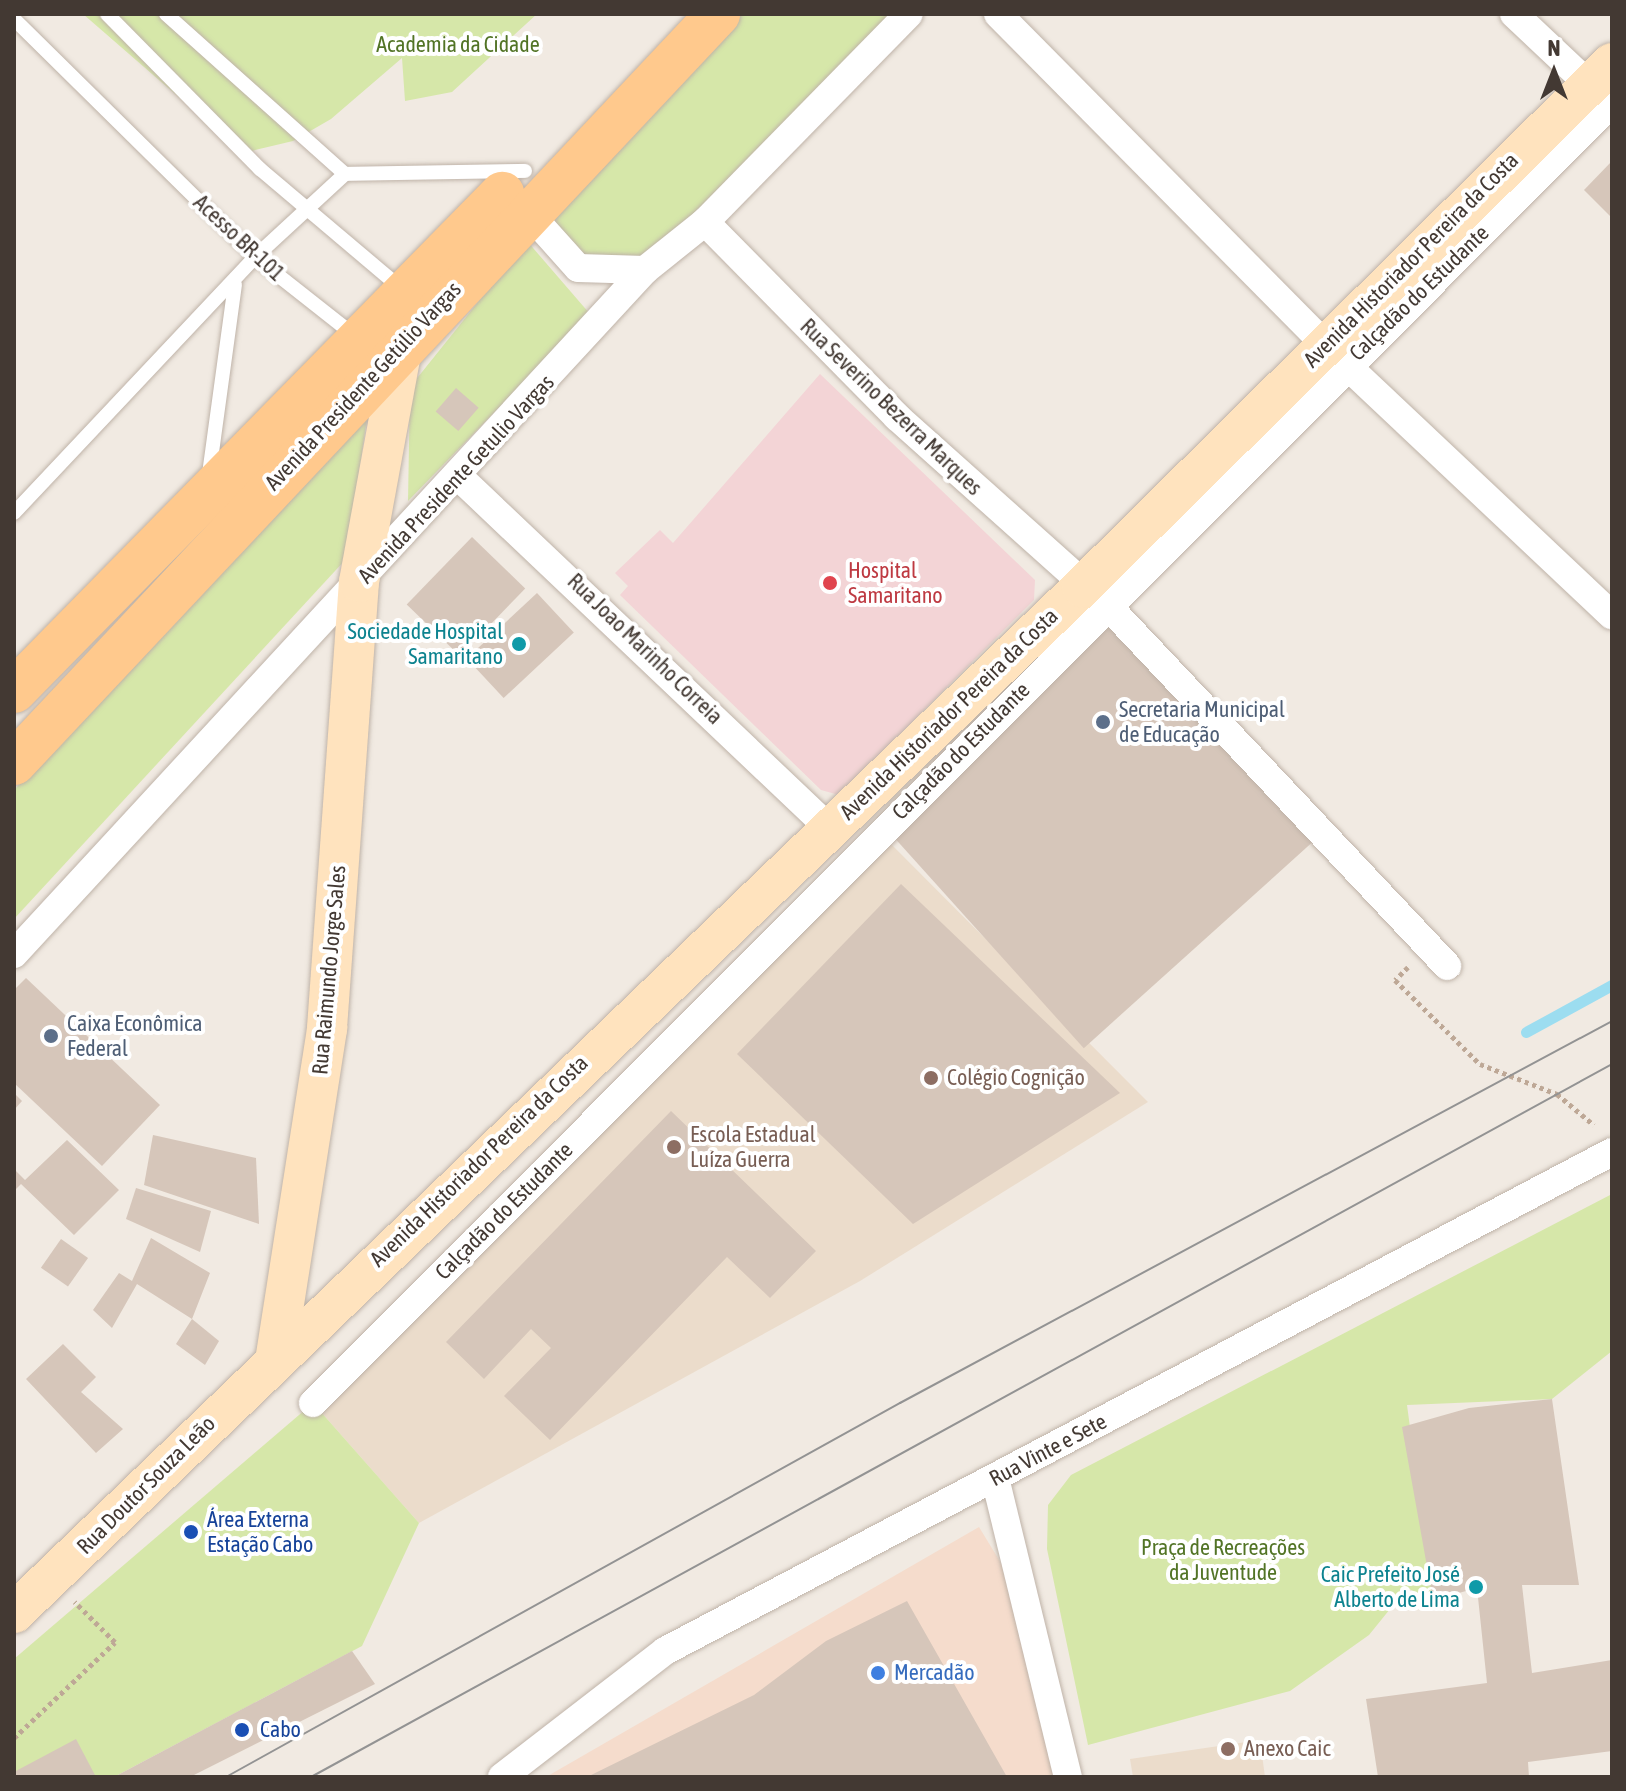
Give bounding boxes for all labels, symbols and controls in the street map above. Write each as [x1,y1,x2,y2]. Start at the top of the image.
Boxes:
park label: Academia da Cidade [376,32,540,58]
north arrow [1514,32,1594,112]
text: N [1548,35,1560,61]
street label: Avenida Historiador Pereira da Costa [1298,147,1524,373]
street label: Acesso BR-101 [188,189,290,287]
street label: Calçadão do Estudante [1344,220,1494,366]
street label: Avenida Presidente Getúlio Vargas [259,276,467,496]
street label: Rua Severino Bezerra Marques [795,313,987,501]
street label: Avenida Presidente Getulio Vargas [352,369,560,589]
place label: Hospital Samaritano [848,557,943,608]
street label: Rua Joao Marinho Correia [562,568,728,730]
marker: Hospital Samaritano [819,572,841,594]
street label: Avenida Historiador Pereira da Costa [835,603,1063,825]
place label: Sociedade Hospital Samaritano [347,618,503,670]
marker: Sociedade Hospital Samaritano [510,635,528,653]
street label: Calçadão do Estudante [887,677,1035,825]
place label: Secretaria Municipal de Educação [1119,696,1285,748]
marker: Secretaria Municipal de Educação [1094,713,1112,731]
street label: Rua Raimundo Jorge Sales [307,864,351,1076]
place label: Caixa Econômica Federal [67,1010,202,1062]
marker: Caixa Econômica Federal [42,1027,60,1045]
street label: Avenida Historiador Pereira da Costa [365,1050,593,1272]
place label: Colégio Cognição [947,1065,1085,1091]
marker: Colégio Cognição [922,1069,940,1087]
place label: Escola Estadual Luíza Guerra [690,1121,816,1172]
street label: Calçadão do Estudante [430,1137,578,1285]
marker: Escola Estadual Luíza Guerra [665,1138,683,1156]
street label: Rua Vinte e Sete [985,1408,1111,1492]
street label: Rua Doutor Souza Leão [71,1410,221,1560]
place label: Área Externa Estação Cabo [207,1506,313,1558]
marker: Área Externa Estação Cabo [182,1523,200,1541]
park label: Praça de Recreações da Juventude [1141,1534,1305,1586]
place label: Caic Prefeito José Alberto de Lima [1321,1561,1460,1612]
marker: Caic Prefeito José Alberto de Lima [1467,1578,1485,1596]
place label: Mercadão [894,1660,975,1686]
marker: Mercadão [869,1664,887,1682]
place label: Cabo [260,1717,301,1743]
marker: Cabo [231,1719,253,1741]
place label: Anexo Caic [1244,1736,1331,1762]
marker: Anexo Caic [1219,1740,1237,1758]

